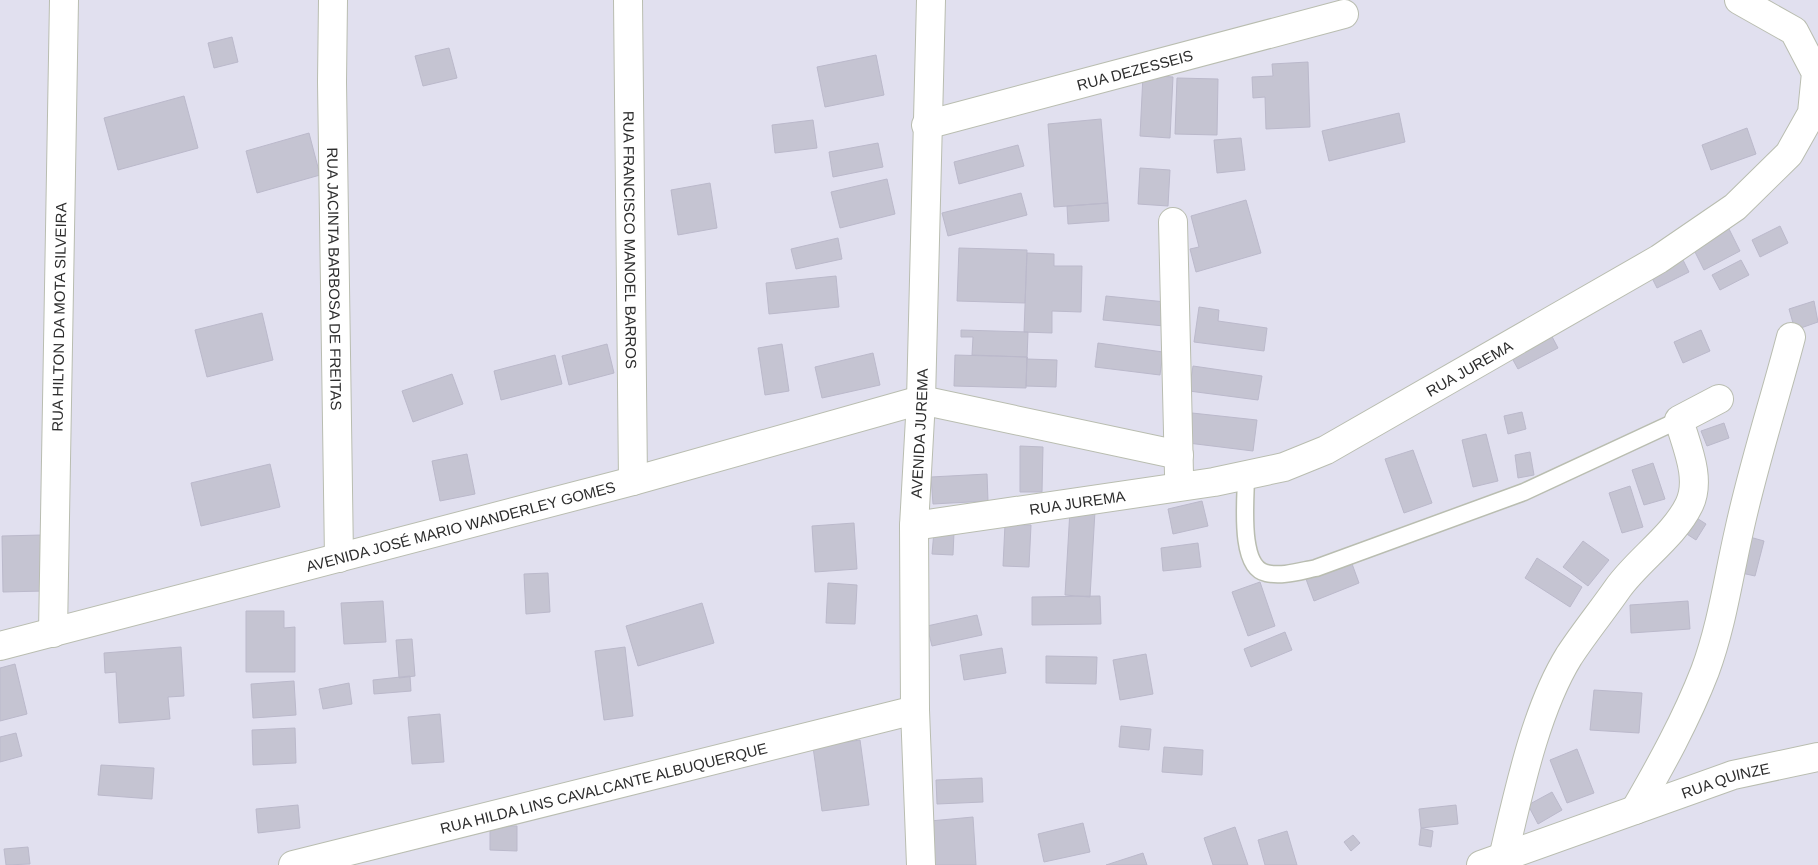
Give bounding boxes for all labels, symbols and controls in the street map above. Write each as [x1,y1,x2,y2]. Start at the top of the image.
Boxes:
street label: RUA DEZESSEIS [1075,46,1195,93]
street label: RUA FRANCISCO MANOEL BARROS [621,111,640,369]
street label: RUA JACINTA BARBOSA DE FREITAS [324,147,345,411]
street label: RUA HILTON DA MOTA SILVEIRA [48,202,69,432]
street label: RUA JUREMA [1423,337,1515,399]
street label: AVENIDA JUREMA [907,368,930,499]
street label: AVENIDA JOSÉ MARIO WANDERLEY GOMES [304,477,617,574]
street label: RUA JUREMA [1028,487,1126,517]
street label: RUA HILDA LINS CAVALCANTE ALBUQUERQUE [438,739,769,837]
street label: RUA QUINZE [1679,759,1771,801]

